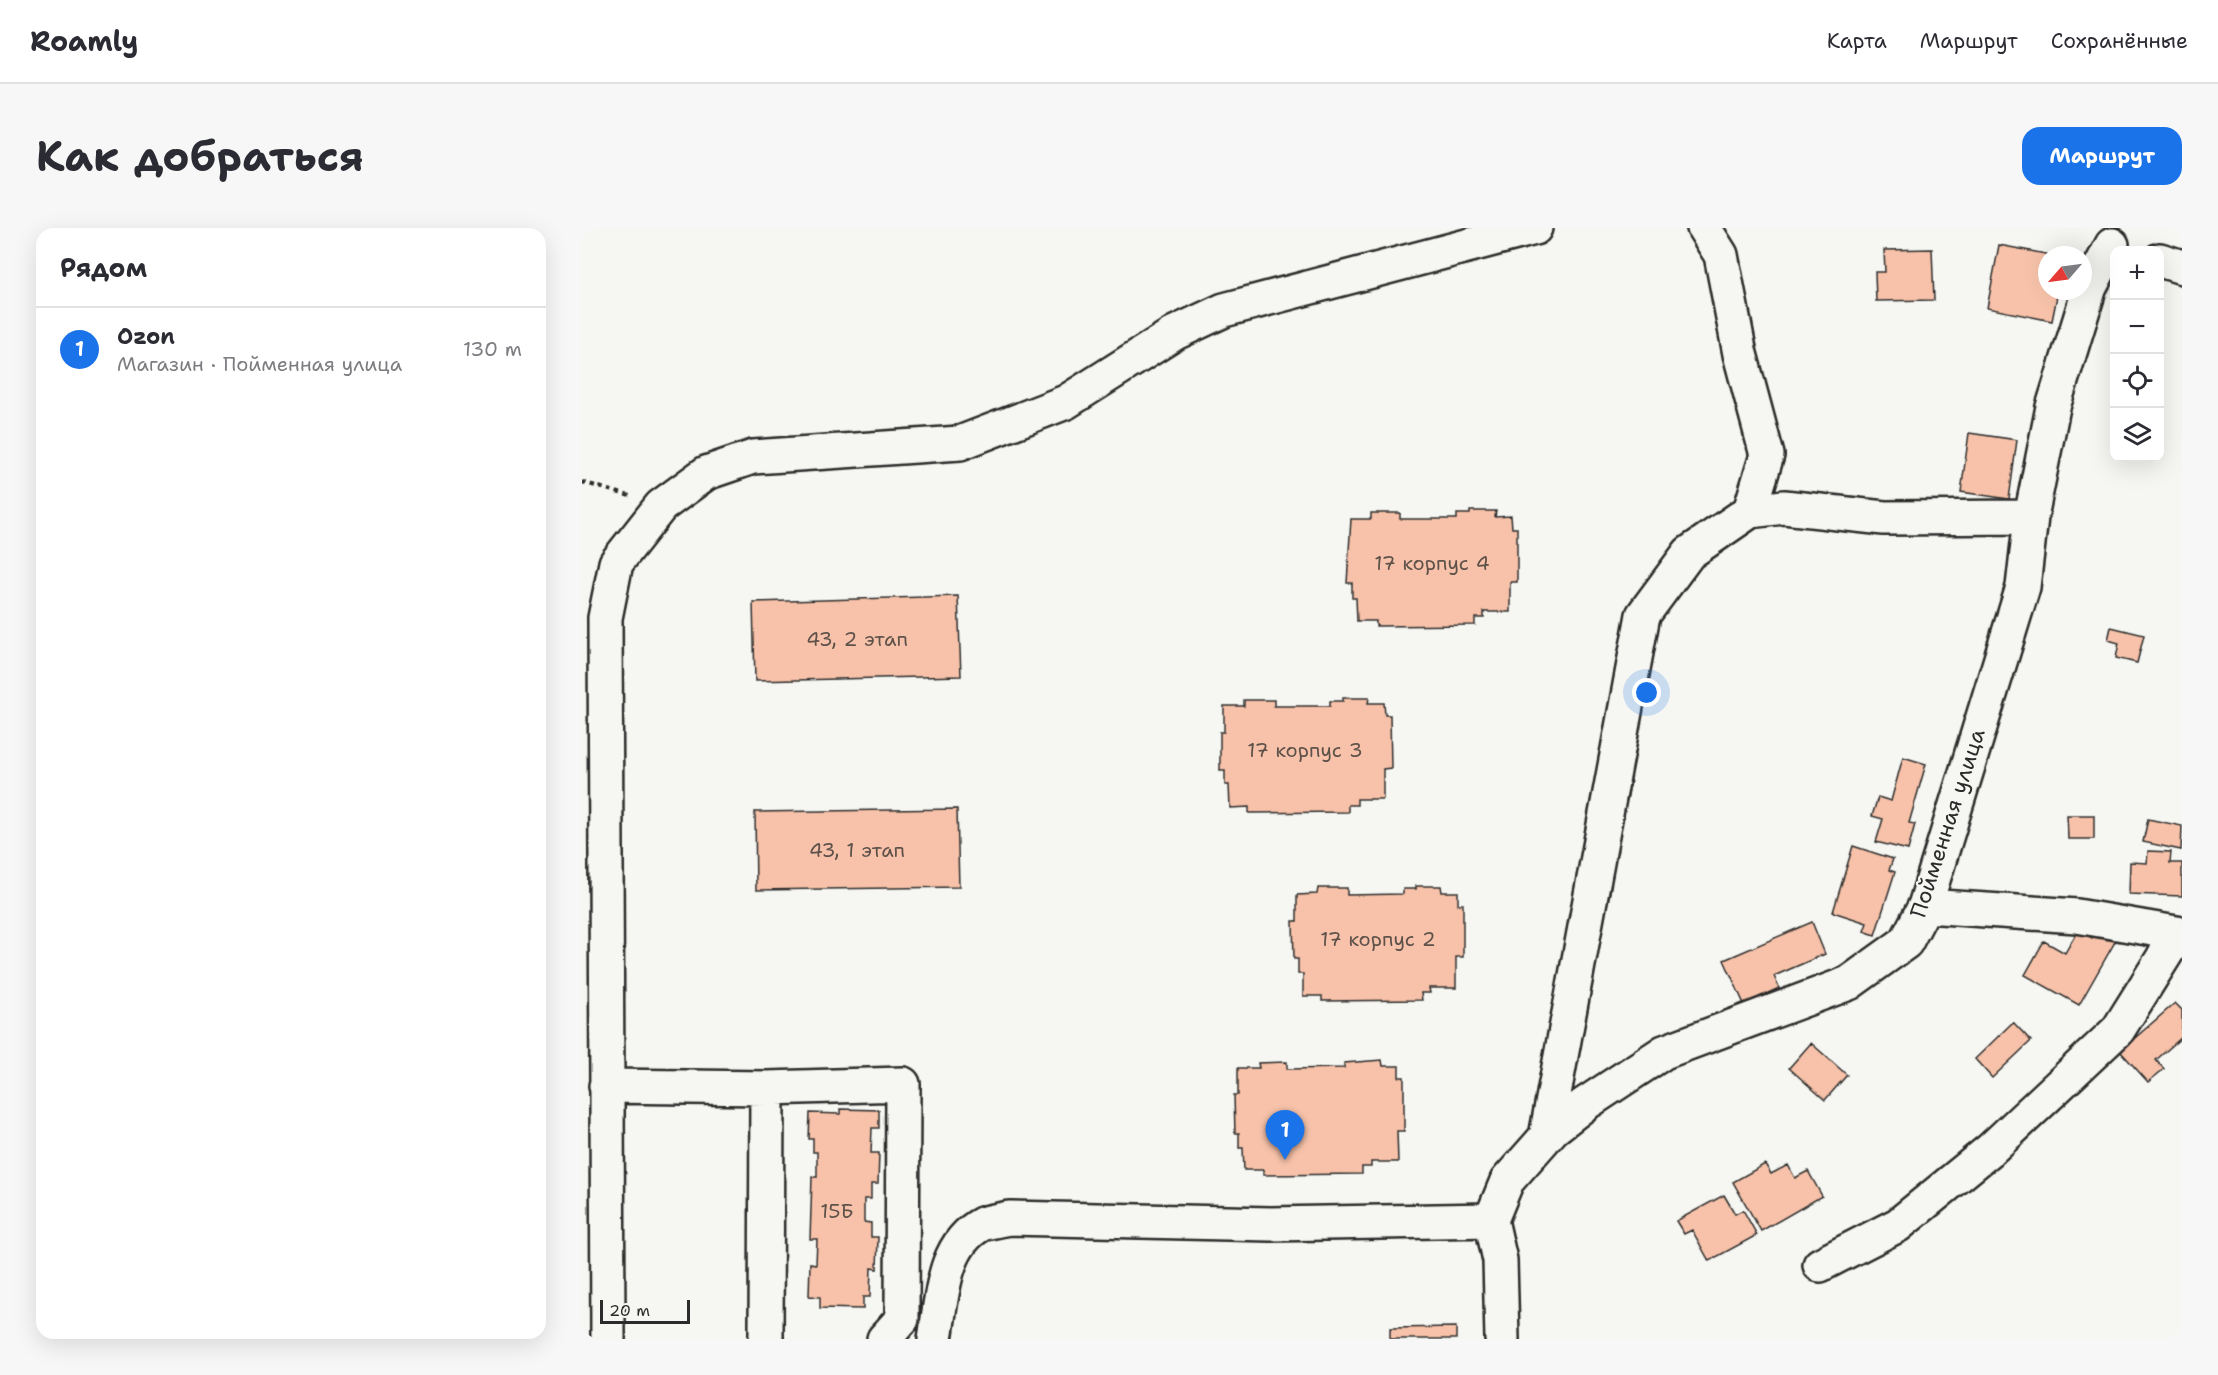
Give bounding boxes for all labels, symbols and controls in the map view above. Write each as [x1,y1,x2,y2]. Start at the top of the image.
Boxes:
text: Roamly [30,22,138,60]
text: Карта [1827,27,1887,55]
text: Маршрут [1920,27,2018,55]
text: Сохранённые [2051,27,2188,55]
button: Маршрут [2022,127,2182,185]
text: Как добраться [36,128,364,184]
north arrow [2038,246,2092,300]
map controls [2110,246,2164,462]
button: + [2110,246,2164,300]
text: Рядом [60,250,147,285]
button: − [2110,300,2164,354]
text: Ozon [117,322,175,351]
text: 1 [75,336,84,362]
text: 130 m [463,336,522,362]
text: Магазин · Пойменная улица [117,351,402,377]
button: locate [2110,354,2164,408]
button: layers [2110,408,2164,462]
house number: 17 корпус 4 [1374,550,1490,576]
house number: 43, 2 этап [806,626,908,652]
your location [1632,678,1661,707]
street label: Пойменная улица [1903,725,1992,921]
house number: 17 корпус 3 [1247,737,1363,763]
house number: 43, 1 этап [809,837,905,863]
house number: 17 корпус 2 [1320,926,1436,952]
pin: 1 [1266,1110,1304,1160]
house number: 15Б [820,1198,854,1224]
scale bar [600,1297,690,1324]
text: 20 m [609,1300,650,1321]

